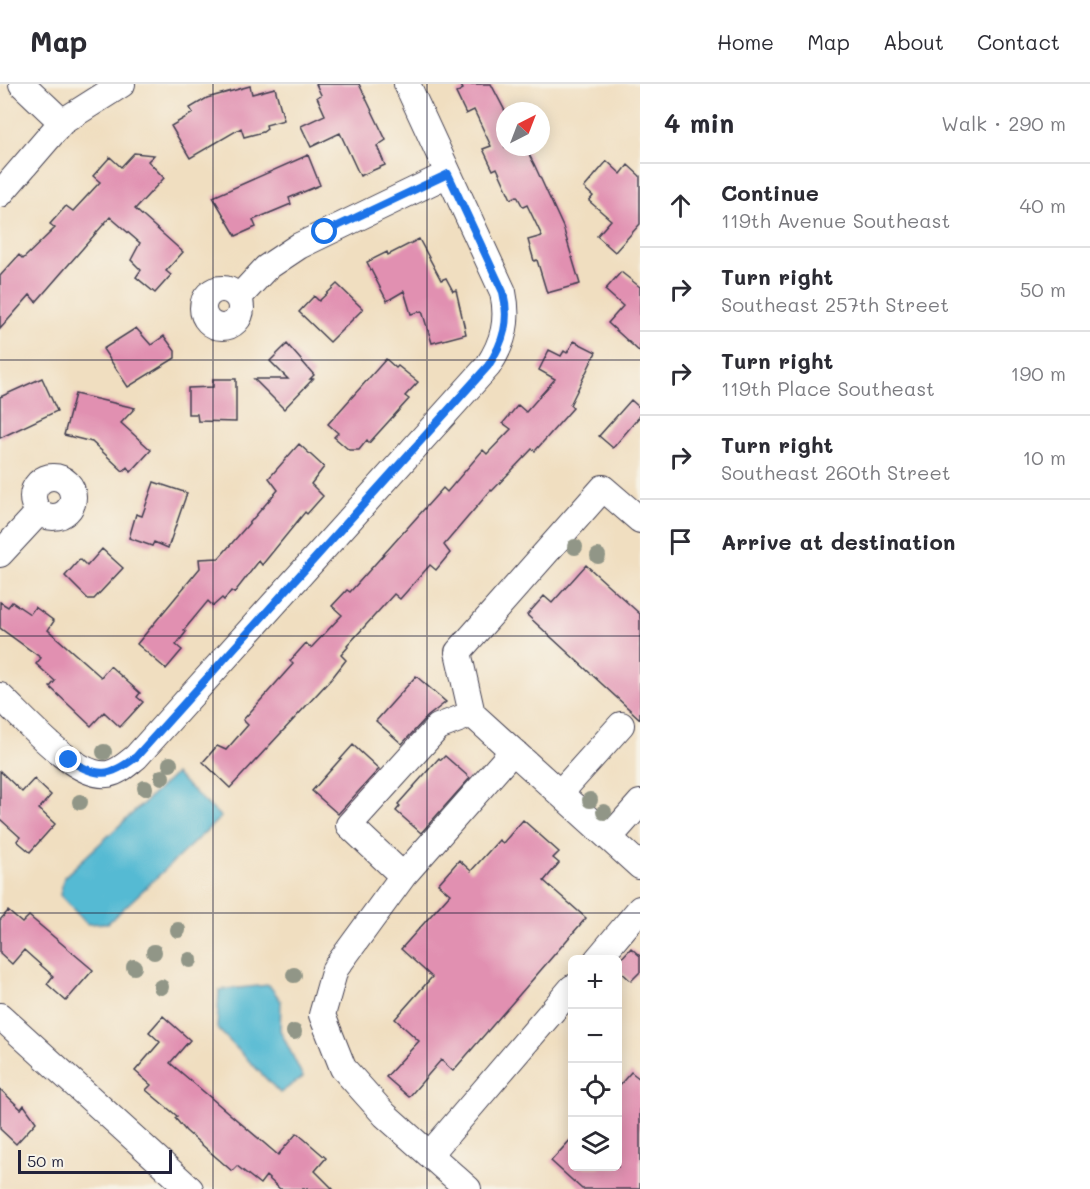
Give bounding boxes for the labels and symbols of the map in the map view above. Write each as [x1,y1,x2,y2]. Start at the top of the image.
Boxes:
north arrow [496,102,550,156]
route start [311,218,337,244]
route end [55,746,81,772]
scale bar [18,1147,172,1174]

